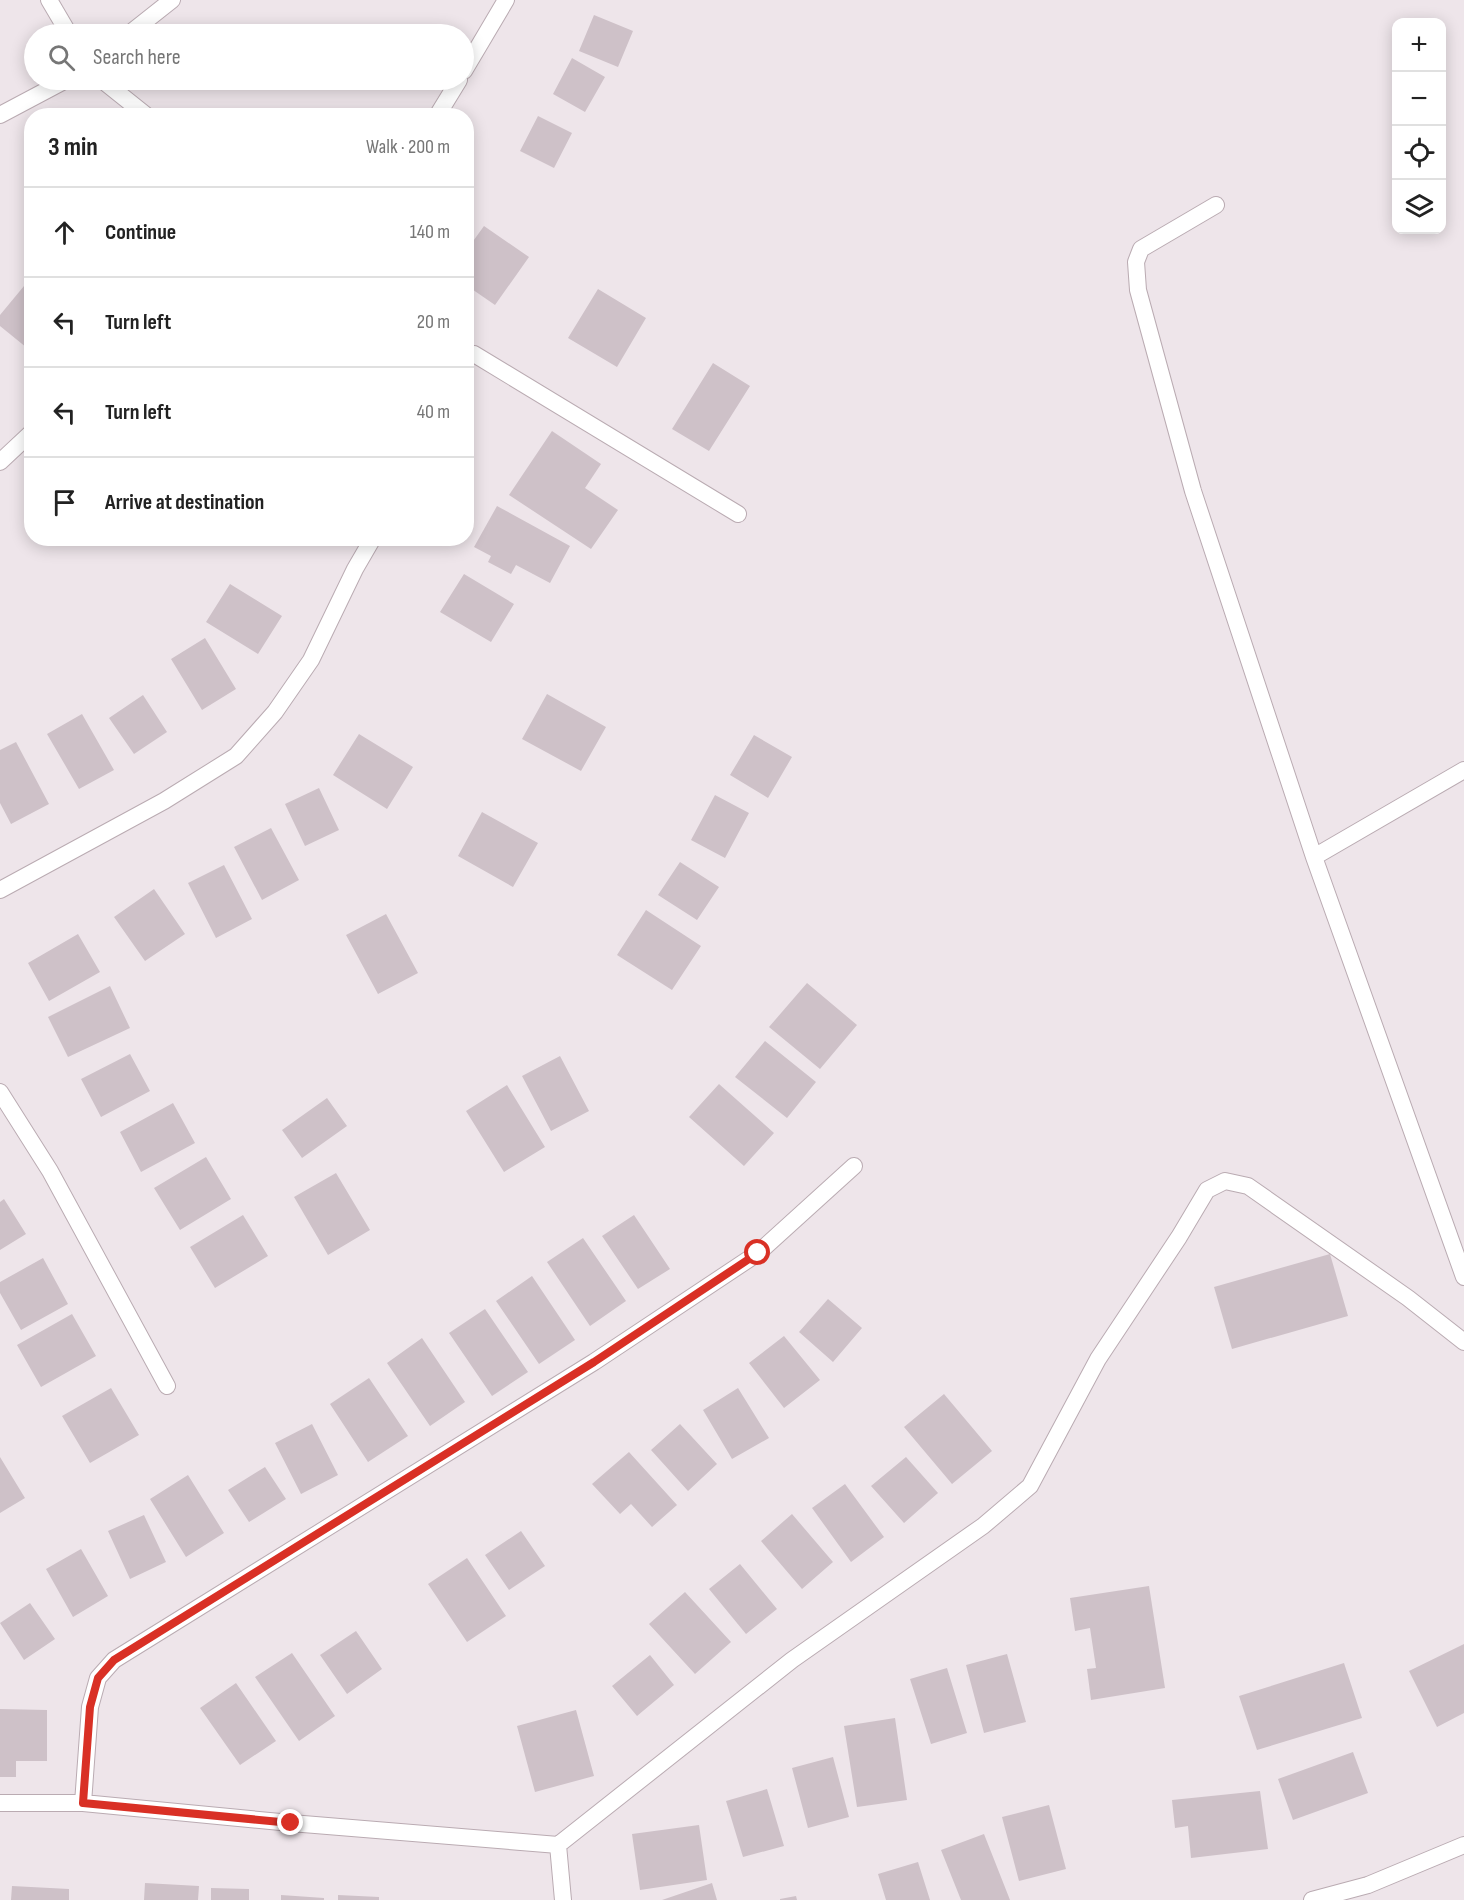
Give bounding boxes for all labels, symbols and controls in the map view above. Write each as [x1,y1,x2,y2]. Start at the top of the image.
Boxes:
map controls [1392,18,1446,234]
button: + [1392,18,1446,72]
search box [24,24,474,90]
icon: search [45,41,78,74]
text: Search here [93,44,180,71]
button: − [1392,72,1446,126]
button: locate [1392,126,1446,180]
text: 3 min [48,132,98,163]
text: Walk · 200 m [366,135,450,159]
button: layers [1392,180,1446,234]
icon: ahead [48,216,81,249]
text: Continue [105,219,176,246]
text: 140 m [410,220,450,244]
icon: left [48,306,81,339]
text: Turn left [105,309,171,336]
text: 20 m [417,310,450,334]
icon: left [48,396,81,429]
text: Turn left [105,399,171,426]
text: 40 m [417,400,450,424]
icon: arrive [48,486,81,519]
text: Arrive at destination [105,489,264,516]
route start [744,1239,770,1265]
route end [277,1809,303,1835]

